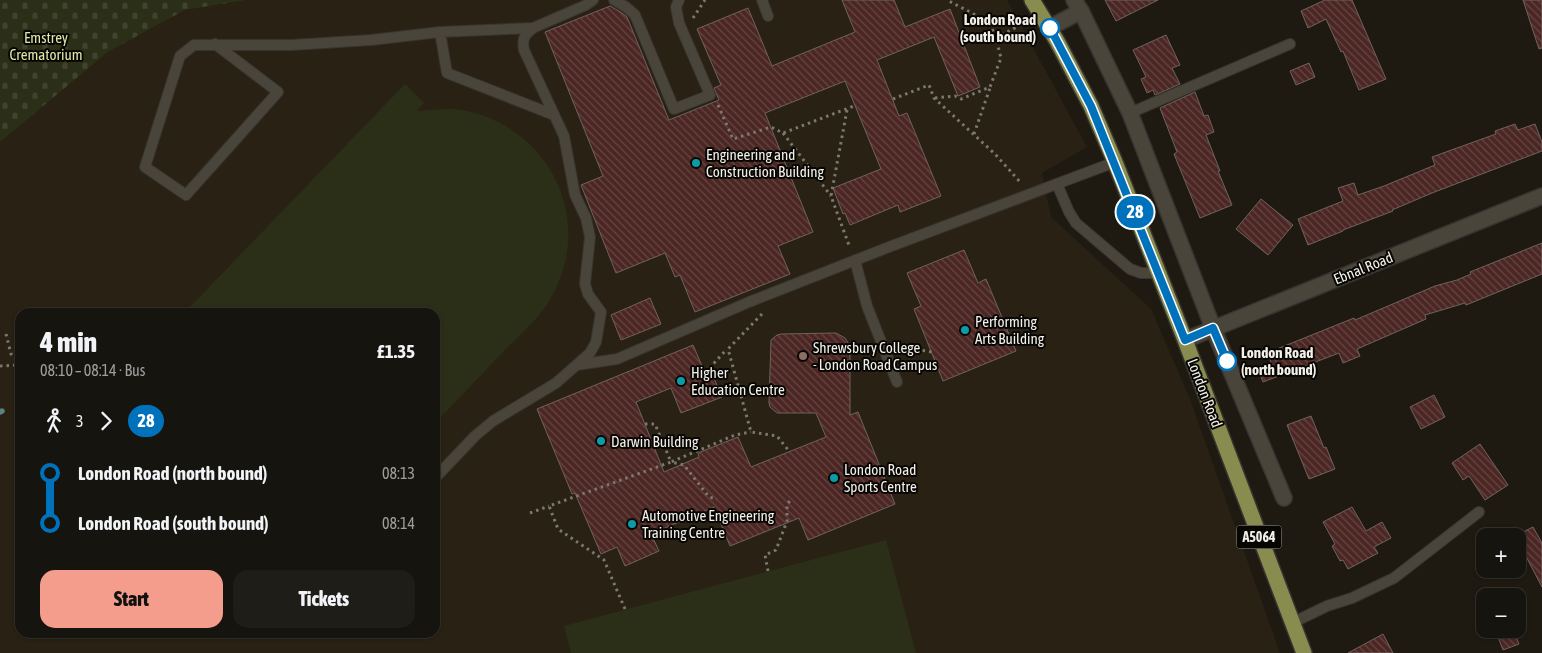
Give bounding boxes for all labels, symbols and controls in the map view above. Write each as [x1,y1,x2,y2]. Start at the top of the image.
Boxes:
place label: London Road (south bound) [960,11,1036,45]
marker: London Road (south bound) [1040,18,1060,38]
park label: Emstrey Crematorium [10,29,82,63]
place label: Engineering and Construction Building [706,146,825,180]
marker: Engineering and Construction Building [690,157,702,169]
line badge: 28 [1112,196,1158,228]
text: 28 [1127,201,1143,222]
street label: Ebnal Road [1331,248,1395,288]
place label: Performing Arts Building [975,313,1045,347]
marker: Performing Arts Building [959,324,971,336]
text: 4 min [40,326,97,358]
place label: Shrewsbury College - London Road Campus [813,339,937,373]
text: £1.35 [377,340,415,362]
place label: London Road (north bound) [1241,344,1316,378]
marker: Shrewsbury College - London Road Campus [797,350,809,362]
marker: London Road (north bound) [1217,351,1237,371]
street label: London Road [1184,356,1226,430]
text: 08:10 – 08:14 · Bus [40,361,145,379]
place label: Higher Education Centre [691,364,785,398]
marker: Higher Education Centre [675,375,687,387]
icon: walk [40,407,68,435]
icon: forward [92,407,120,435]
text: 28 [138,410,154,431]
text: 3 [76,412,84,430]
place label: Darwin Building [611,433,699,450]
marker: Darwin Building [595,435,607,447]
place label: London Road Sports Centre [844,461,917,495]
text: London Road (north bound) [78,462,267,484]
text: 08:13 [382,464,415,482]
marker: London Road Sports Centre [828,472,840,484]
place label: Automotive Engineering Training Centre [642,507,775,541]
text: London Road (south bound) [78,512,269,534]
text: 08:14 [382,514,415,532]
marker: Automotive Engineering Training Centre [626,518,638,530]
road number: A5064 [1236,526,1282,548]
map controls [1476,528,1526,638]
button: + [1476,528,1526,578]
button: Start [40,570,223,628]
button: Tickets [233,570,415,628]
button: − [1476,588,1526,638]

